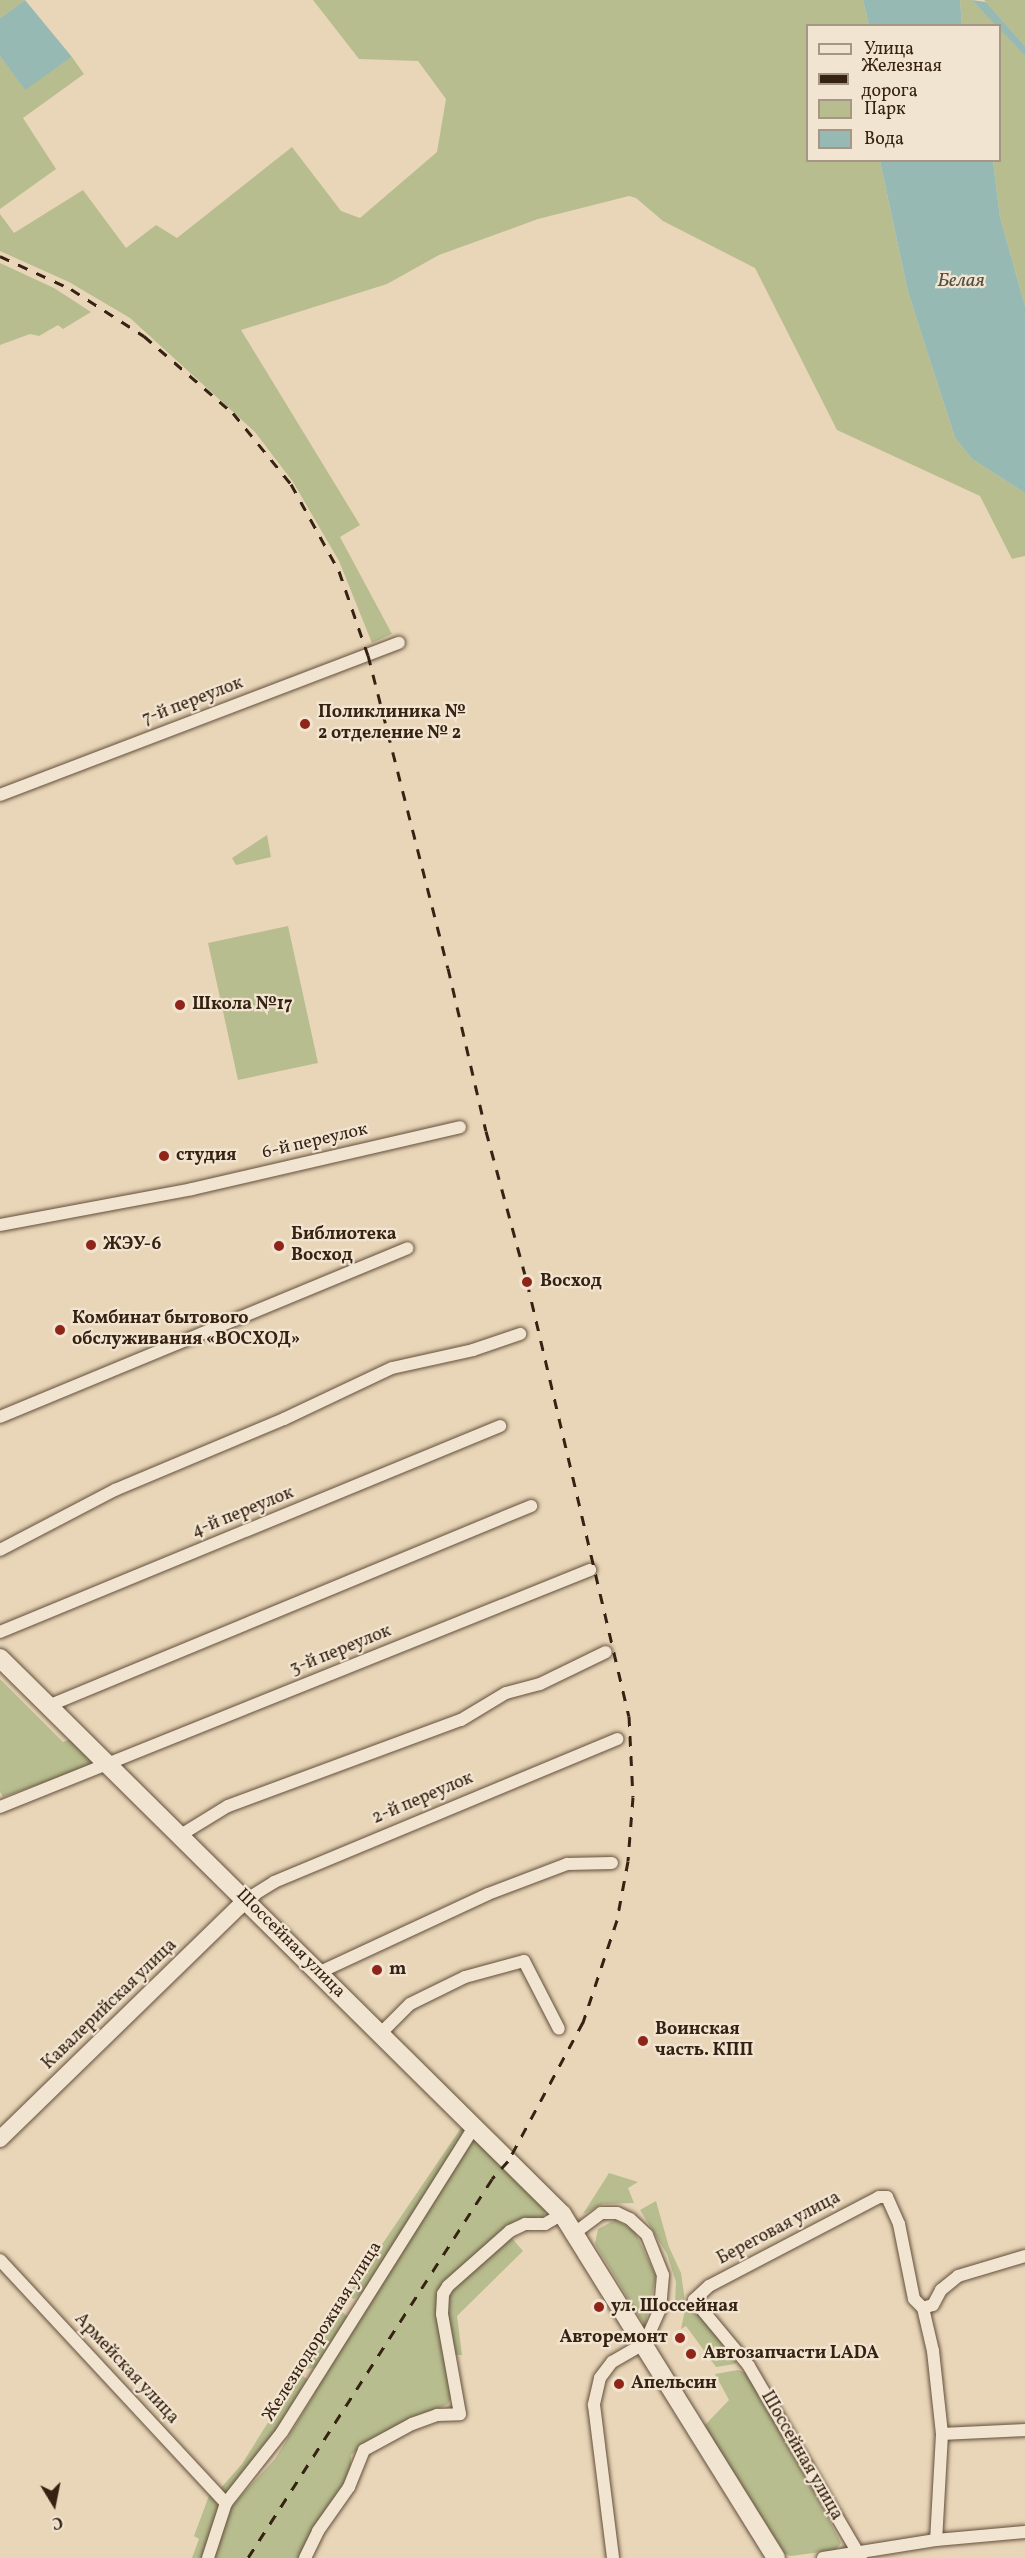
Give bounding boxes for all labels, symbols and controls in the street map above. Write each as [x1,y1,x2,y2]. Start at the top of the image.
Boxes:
legend [806,24,1001,162]
text: Улица [864,37,914,62]
text: Железная дорога [861,54,942,104]
text: Парк [864,97,906,122]
text: Вода [864,127,904,152]
water label: Белая [937,269,985,293]
street label: 7-й переулок [140,673,246,731]
place label: Поликлиника № 2 отделение № 2 [318,703,466,746]
marker: Поликлиника № 2 отделение № 2 [296,715,314,733]
place label: Школа №17 [192,994,293,1016]
marker: Школа №17 [173,998,187,1012]
street label: 6-й переулок [260,1119,370,1165]
place label: студия [176,1145,237,1167]
marker: студия [157,1149,171,1163]
place label: Библиотека Восход [291,1225,397,1268]
place label: ЖЭУ-6 [103,1234,161,1256]
marker: ЖЭУ-6 [84,1238,98,1252]
marker: Библиотека Восход [272,1239,286,1253]
place label: Восход [540,1271,602,1293]
marker: Восход [518,1273,536,1291]
place label: Комбинат бытового обслуживания «ВОСХОД» [72,1309,301,1352]
marker: Комбинат бытового обслуживания «ВОСХОД» [53,1323,67,1337]
street label: 4-й переулок [189,1483,297,1543]
street label: 3-й переулок [287,1621,395,1681]
street label: 2-й переулок [369,1768,477,1830]
street label: Шоссейная улица [231,1885,349,2003]
street label: Кавалерийская улица [38,1935,182,2075]
place label: m [389,1959,406,1981]
marker: m [370,1963,384,1977]
place label: Воинская часть. КПП [655,2020,753,2062]
marker: Воинская часть. КПП [636,2034,650,2048]
street label: Береговая улица [713,2187,845,2271]
street label: Железнодорожная улица [259,2238,387,2426]
place label: ул. Шоссейная [611,2296,738,2318]
marker: ул. Шоссейная [592,2300,606,2314]
street label: Армейская улица [69,2309,183,2429]
place label: Авторемонт [560,2327,668,2349]
marker: Авторемонт [673,2331,687,2345]
place label: Автозапчасти LADA [703,2343,879,2365]
marker: Автозапчасти LADA [684,2347,698,2361]
place label: Апельсин [631,2373,717,2395]
marker: Апельсин [612,2377,626,2391]
street label: Шоссейная улица [755,2387,847,2525]
north arrow [24,2474,84,2534]
text: С [50,2510,64,2533]

